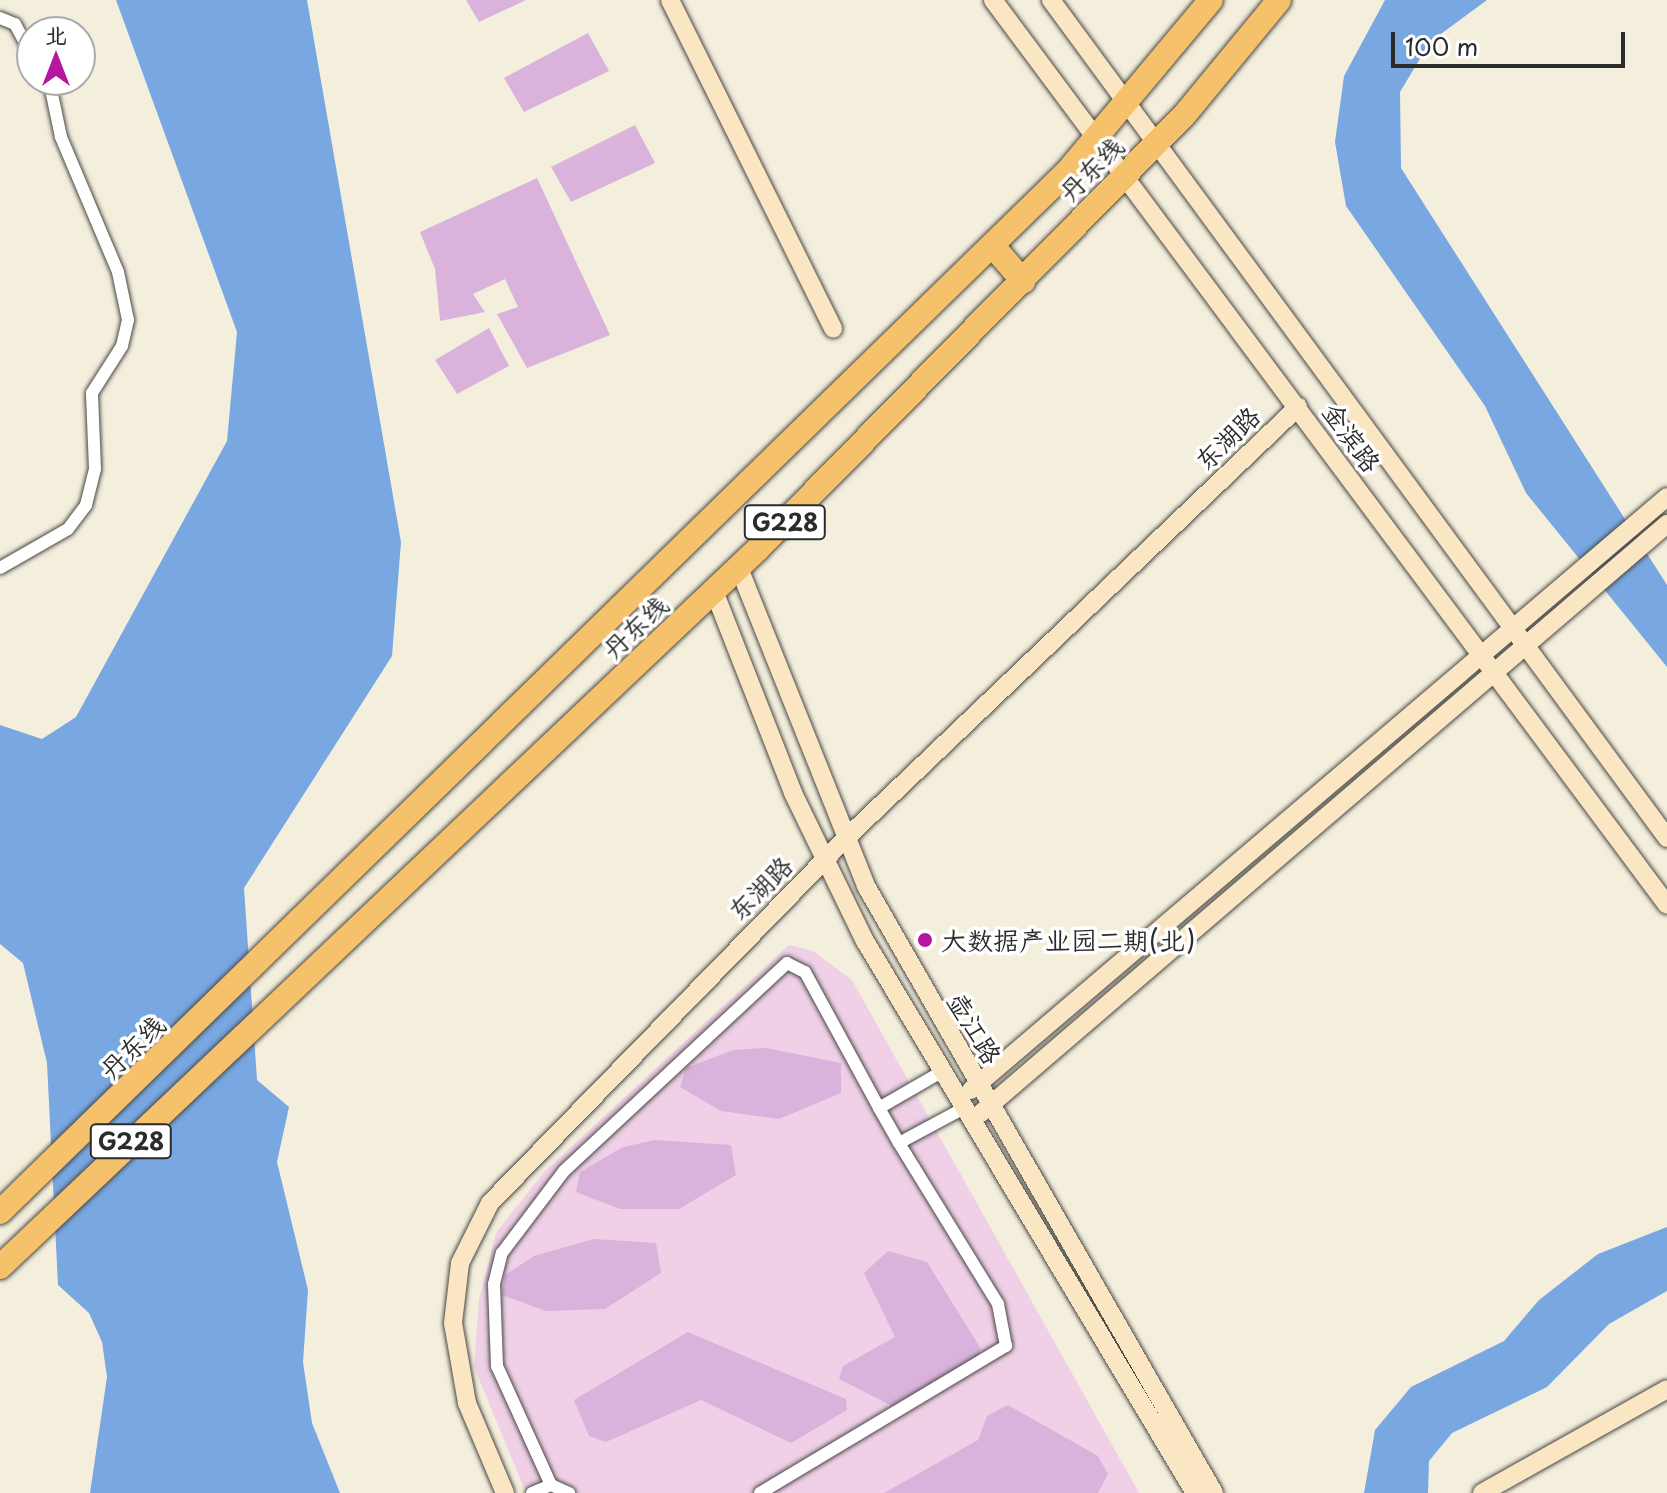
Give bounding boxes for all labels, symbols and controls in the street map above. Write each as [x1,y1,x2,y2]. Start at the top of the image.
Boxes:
north arrow [16,16,96,96]
scale bar [1395,16,1629,66]
text: 北 [45,17,67,50]
text: 100 m [1405,28,1478,64]
street label: 丹东线 [1052,130,1130,208]
street label: 金滨路 [1316,396,1388,478]
street label: 东湖路 [1188,400,1266,476]
road number: G228 [743,502,827,542]
street label: 丹东线 [596,589,674,665]
street label: 东湖路 [721,849,799,927]
place label: 大数据产业园二期(北) [941,924,1195,956]
marker: 大数据产业园二期(北) [916,931,934,949]
street label: 壶江路 [942,987,1008,1069]
street label: 丹东线 [93,1009,171,1085]
road number: G228 [89,1121,173,1161]

